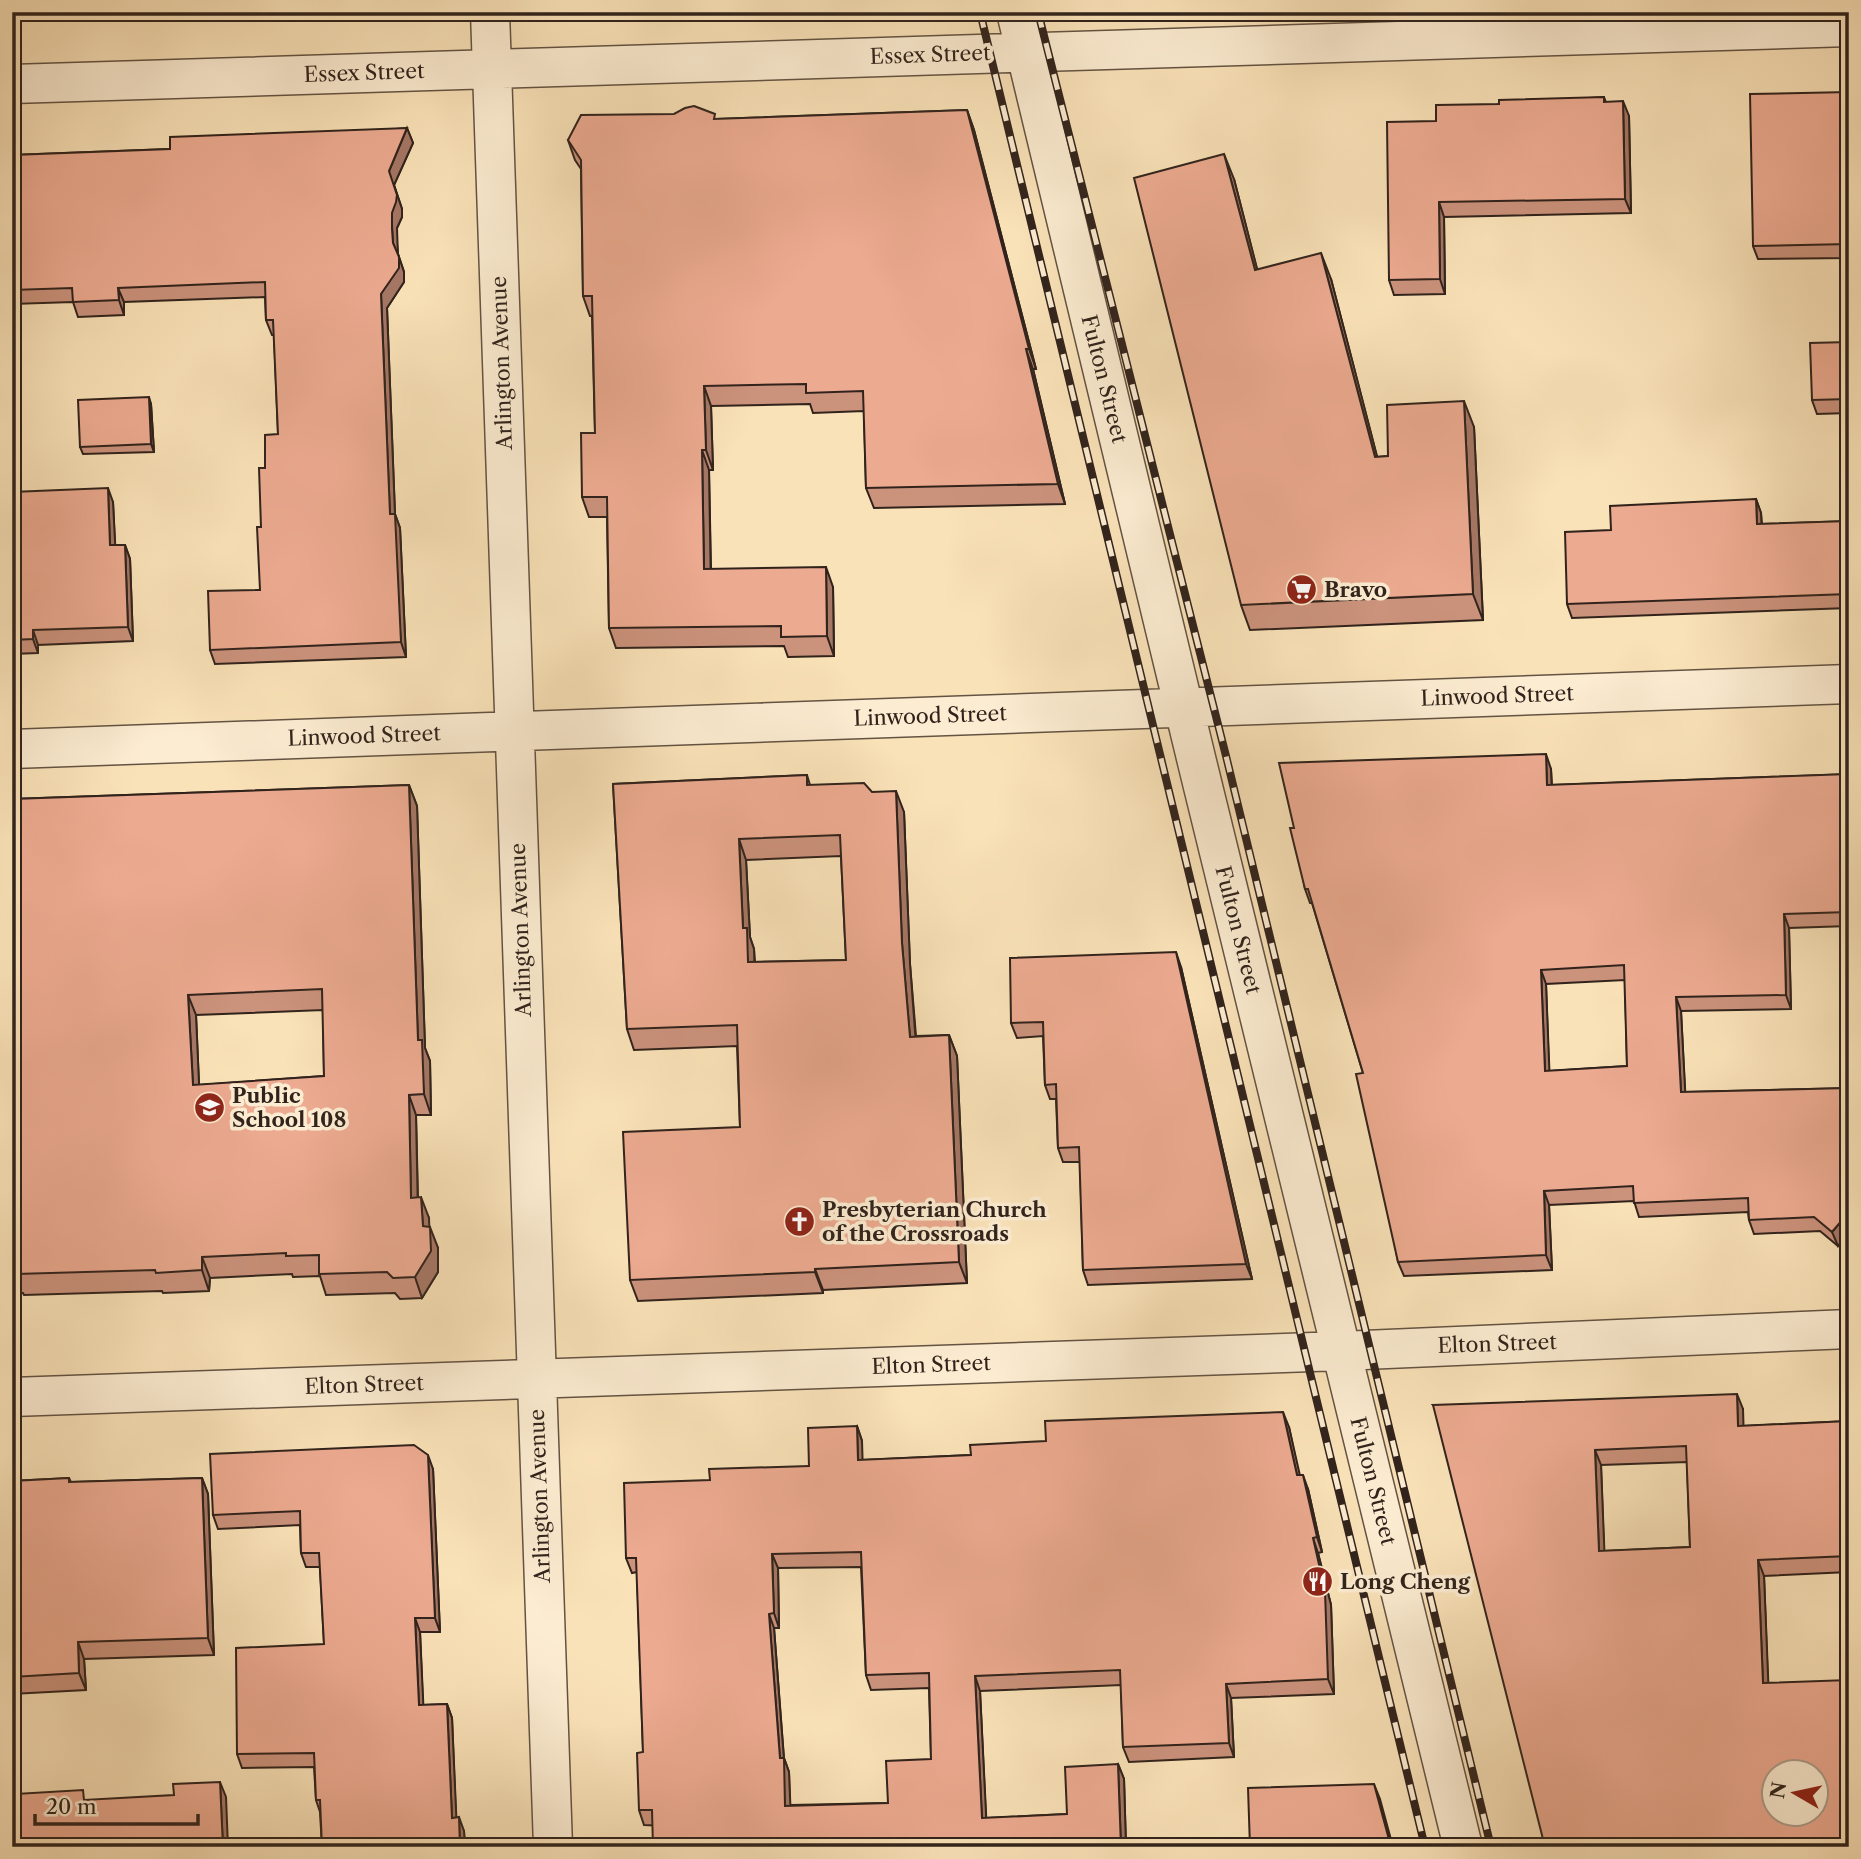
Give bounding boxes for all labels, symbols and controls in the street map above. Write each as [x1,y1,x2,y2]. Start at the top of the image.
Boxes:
street label: Essex Street [869,40,991,69]
street label: Essex Street [303,58,425,87]
street label: Arlington Avenue [486,276,517,451]
street label: Fulton Street [1076,312,1133,446]
supermarket icon: Bravo [1284,573,1318,607]
place label: Bravo [1324,577,1387,602]
street label: Linwood Street [1420,680,1575,711]
street label: Linwood Street [853,700,1008,731]
street label: Linwood Street [287,720,442,751]
street label: Arlington Avenue [505,843,536,1018]
street label: Fulton Street [1210,863,1267,997]
place label: Public School 108 [232,1083,346,1132]
school or university icon: Public School 108 [192,1091,226,1125]
place label: Presbyterian Church of the Crossroads [822,1197,1047,1246]
church icon: Presbyterian Church of the Crossroads [782,1205,816,1239]
street label: Elton Street [1437,1329,1558,1358]
street label: Elton Street [871,1350,992,1379]
street label: Elton Street [304,1370,425,1399]
street label: Arlington Avenue [524,1409,555,1584]
street label: Fulton Street [1345,1414,1402,1548]
restaurant icon: Long Cheng [1300,1565,1334,1599]
place label: Long Cheng [1340,1569,1471,1594]
north arrow [1759,1758,1829,1828]
text: N [1766,1780,1791,1800]
scale bar [35,1782,198,1826]
text: 20 m [46,1794,97,1819]

